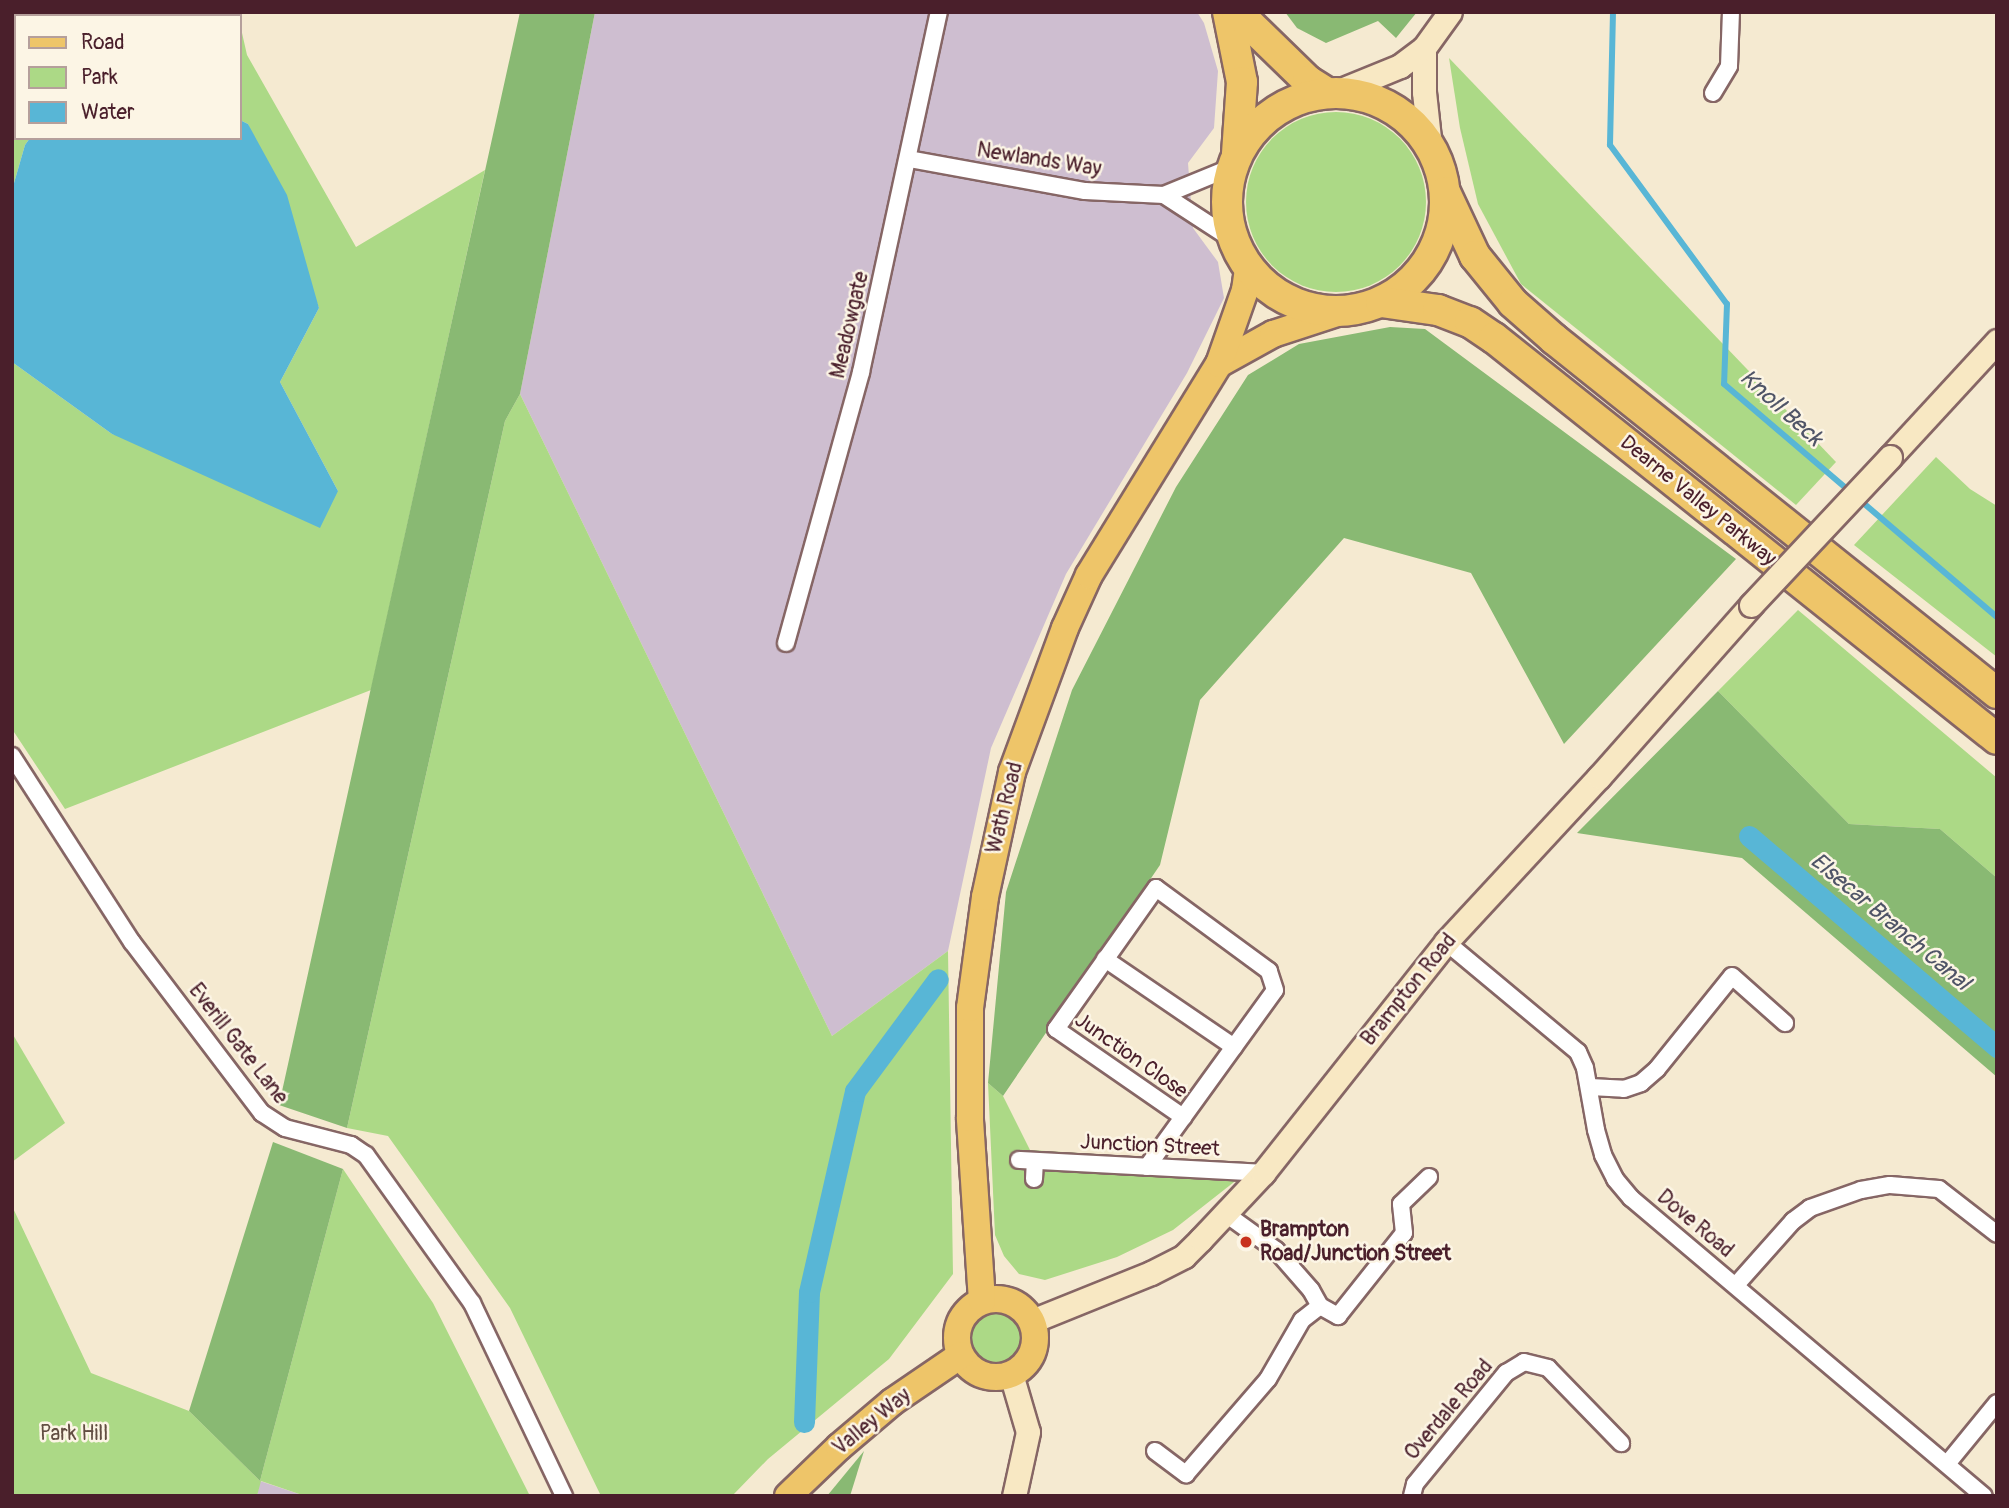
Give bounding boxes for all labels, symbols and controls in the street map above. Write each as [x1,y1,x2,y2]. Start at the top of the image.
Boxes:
legend [14,14,242,140]
text: Road [81,29,125,56]
text: Park [81,64,118,91]
text: Water [81,99,134,126]
street label: Newlands Way [975,138,1103,182]
street label: Meadowgate [825,269,875,381]
water label: Knoll Beck [1734,364,1828,452]
street label: Dearne Valley Parkway [1615,430,1781,572]
street label: Wath Road [981,760,1029,856]
water label: Elsecar Branch Canal [1805,847,1975,997]
street label: Brampton Road [1356,929,1462,1051]
street label: Everill Gate Lane [183,979,293,1109]
street label: Junction Close [1070,1008,1192,1104]
street label: Junction Street [1080,1130,1220,1162]
street label: Dove Road [1652,1185,1738,1263]
place label: Brampton Road/Junction Street [1260,1217,1451,1267]
marker: Brampton Road/Junction Street [1238,1234,1254,1250]
street label: Overdale Road [1400,1355,1498,1465]
street label: Valley Way [828,1383,916,1461]
park label: Park Hill [40,1421,108,1447]

